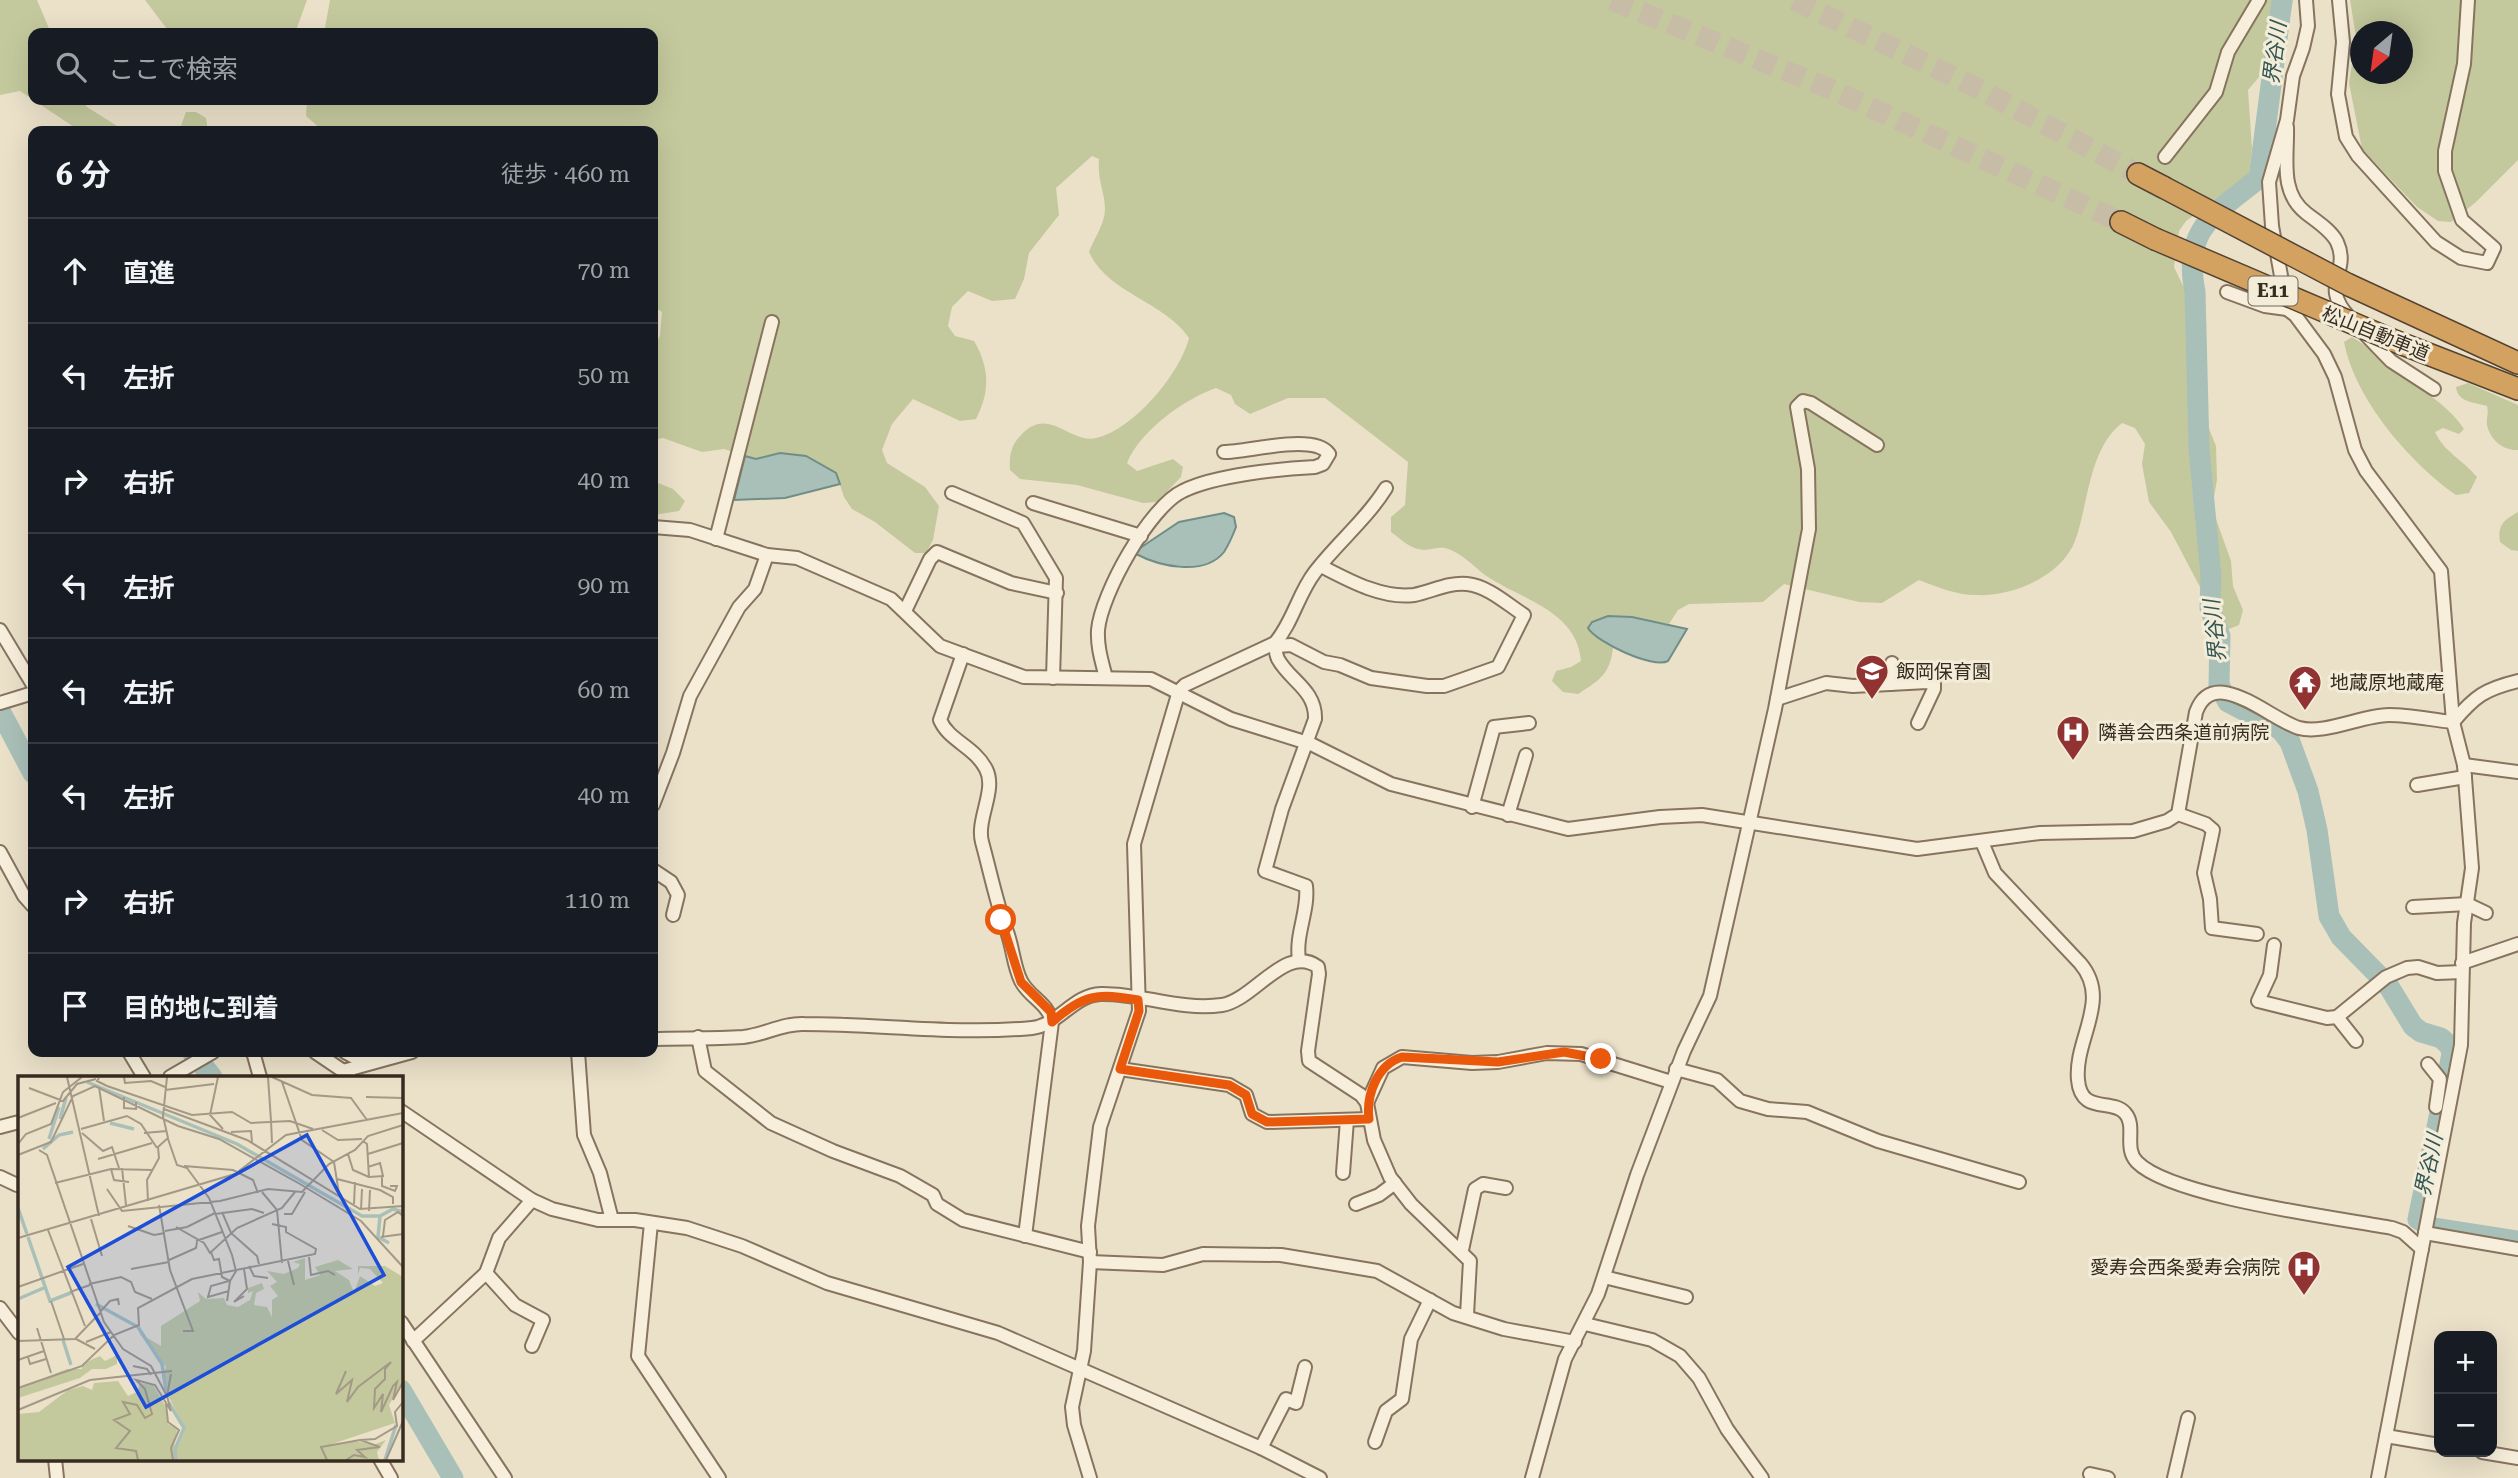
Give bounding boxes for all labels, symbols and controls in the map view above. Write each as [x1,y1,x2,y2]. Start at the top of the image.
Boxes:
water label: 界谷川 [2259,18,2291,86]
north arrow [2350,21,2413,84]
search box [28,28,658,105]
icon: search [52,48,90,86]
text: ここで検索 [108,54,238,84]
text: 6 分 [56,157,110,192]
text: 徒歩 · 460 m [501,161,630,188]
icon: ahead [56,252,94,290]
text: 70 m [577,257,630,284]
text: 直進 [123,258,175,288]
road number: E11 [2248,276,2298,306]
street label: 松山自動車道 [2319,301,2433,365]
icon: left [56,357,94,395]
text: 50 m [577,362,630,389]
text: 左折 [123,363,175,393]
icon: right [56,462,94,500]
text: 40 m [577,467,630,494]
text: 右折 [123,468,175,498]
icon: left [56,567,94,605]
text: 90 m [577,572,630,599]
text: 左折 [123,573,175,603]
water label: 界谷川 [2200,596,2230,664]
school or university icon: 飯岡保育園 [1853,652,1891,701]
place label: 飯岡保育園 [1896,660,1991,683]
temple icon: 地蔵原地蔵庵 [2286,663,2324,712]
place label: 地蔵原地蔵庵 [2330,671,2444,694]
icon: left [56,672,94,710]
text: 60 m [577,677,630,704]
text: 左折 [123,678,175,708]
hospital icon: 隣善会西条道前病院 [2054,713,2092,762]
place label: 隣善会西条道前病院 [2098,721,2269,744]
icon: left [56,777,94,815]
text: 40 m [577,782,630,809]
text: 左折 [123,783,175,813]
icon: right [56,882,94,920]
text: 110 m [565,887,630,914]
text: 右折 [123,888,175,918]
route start [985,904,1016,935]
icon: arrive [56,987,94,1025]
text: 目的地に到着 [123,993,279,1023]
route end [1585,1043,1616,1074]
inset map [18,1076,402,1460]
water label: 界谷川 [2411,1130,2448,1198]
hospital icon: 愛寿会西条愛寿会病院 [2285,1248,2323,1297]
place label: 愛寿会西条愛寿会病院 [2090,1256,2280,1279]
map controls [2434,1331,2497,1457]
button: + [2434,1331,2497,1394]
button: − [2434,1394,2497,1457]

